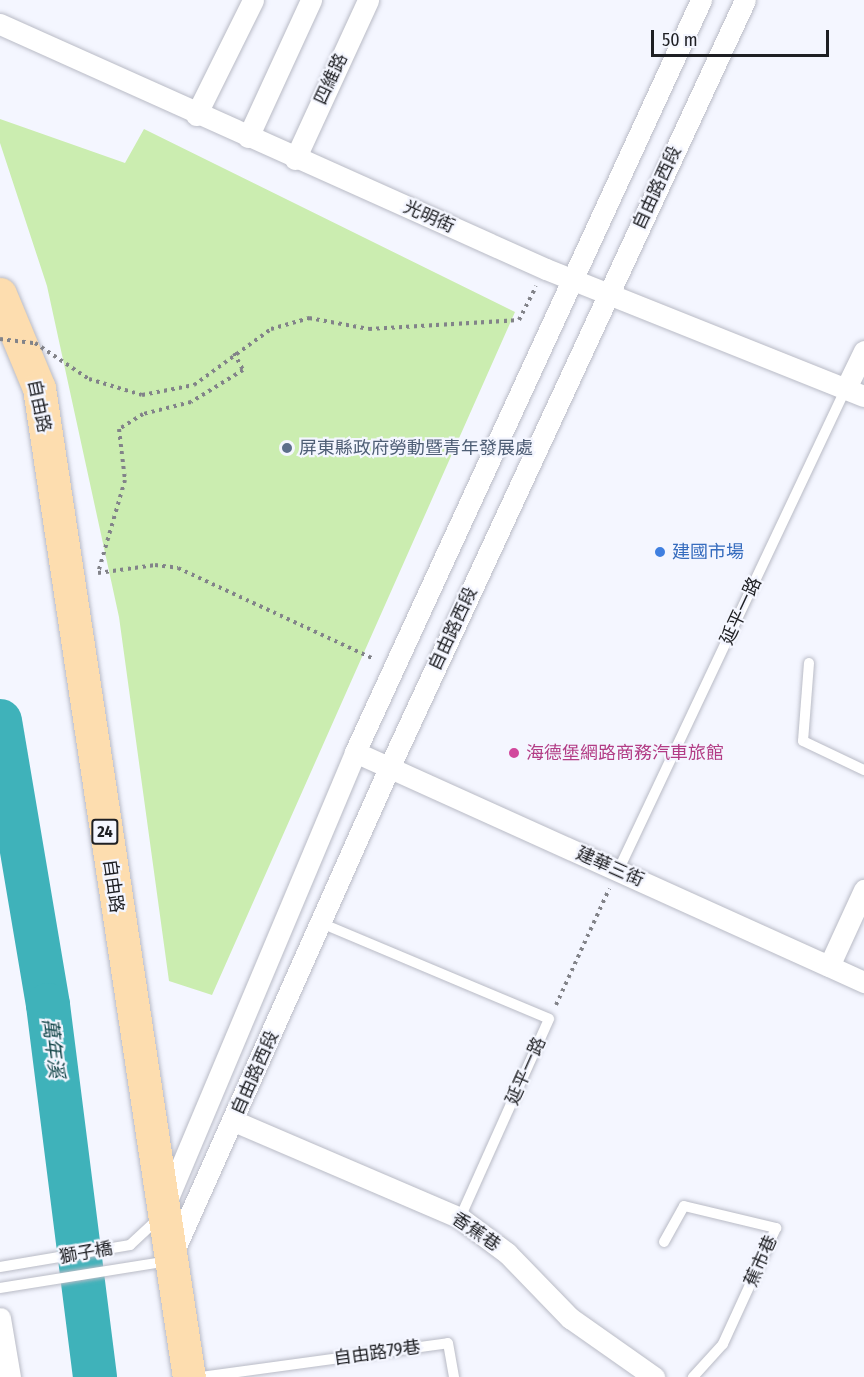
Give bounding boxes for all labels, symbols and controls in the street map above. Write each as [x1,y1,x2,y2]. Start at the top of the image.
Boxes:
scale bar [654,18,832,56]
text: 50 m [662,29,698,51]
street label: 四維路 [310,50,352,108]
street label: 自由路西段 [628,143,686,233]
street label: 光明街 [400,196,458,238]
street label: 自由路 [23,377,55,435]
place label: 屏東縣政府勞動暨青年發展處 [299,437,533,459]
marker: 屏東縣政府勞動暨青年發展處 [280,441,294,455]
place label: 建國市場 [672,541,744,563]
marker: 建國市場 [653,545,667,559]
street label: 延平一路 [716,574,766,648]
street label: 自由路西段 [424,584,482,674]
place label: 海德堡網路商務汽車旅館 [526,742,724,764]
marker: 海德堡網路商務汽車旅館 [507,746,521,760]
road number: 24 [90,819,120,845]
street label: 建華三街 [573,842,647,892]
street label: 自由路 [99,858,127,914]
water label: 萬年溪 [37,1017,69,1079]
street label: 自由路西段 [227,1027,283,1119]
street label: 延平一路 [501,1034,551,1108]
street label: 香蕉巷 [448,1208,504,1256]
street label: 蕉市巷 [740,1232,782,1290]
street label: 獅子橋 [58,1238,114,1268]
street label: 自由路79巷 [332,1336,422,1370]

